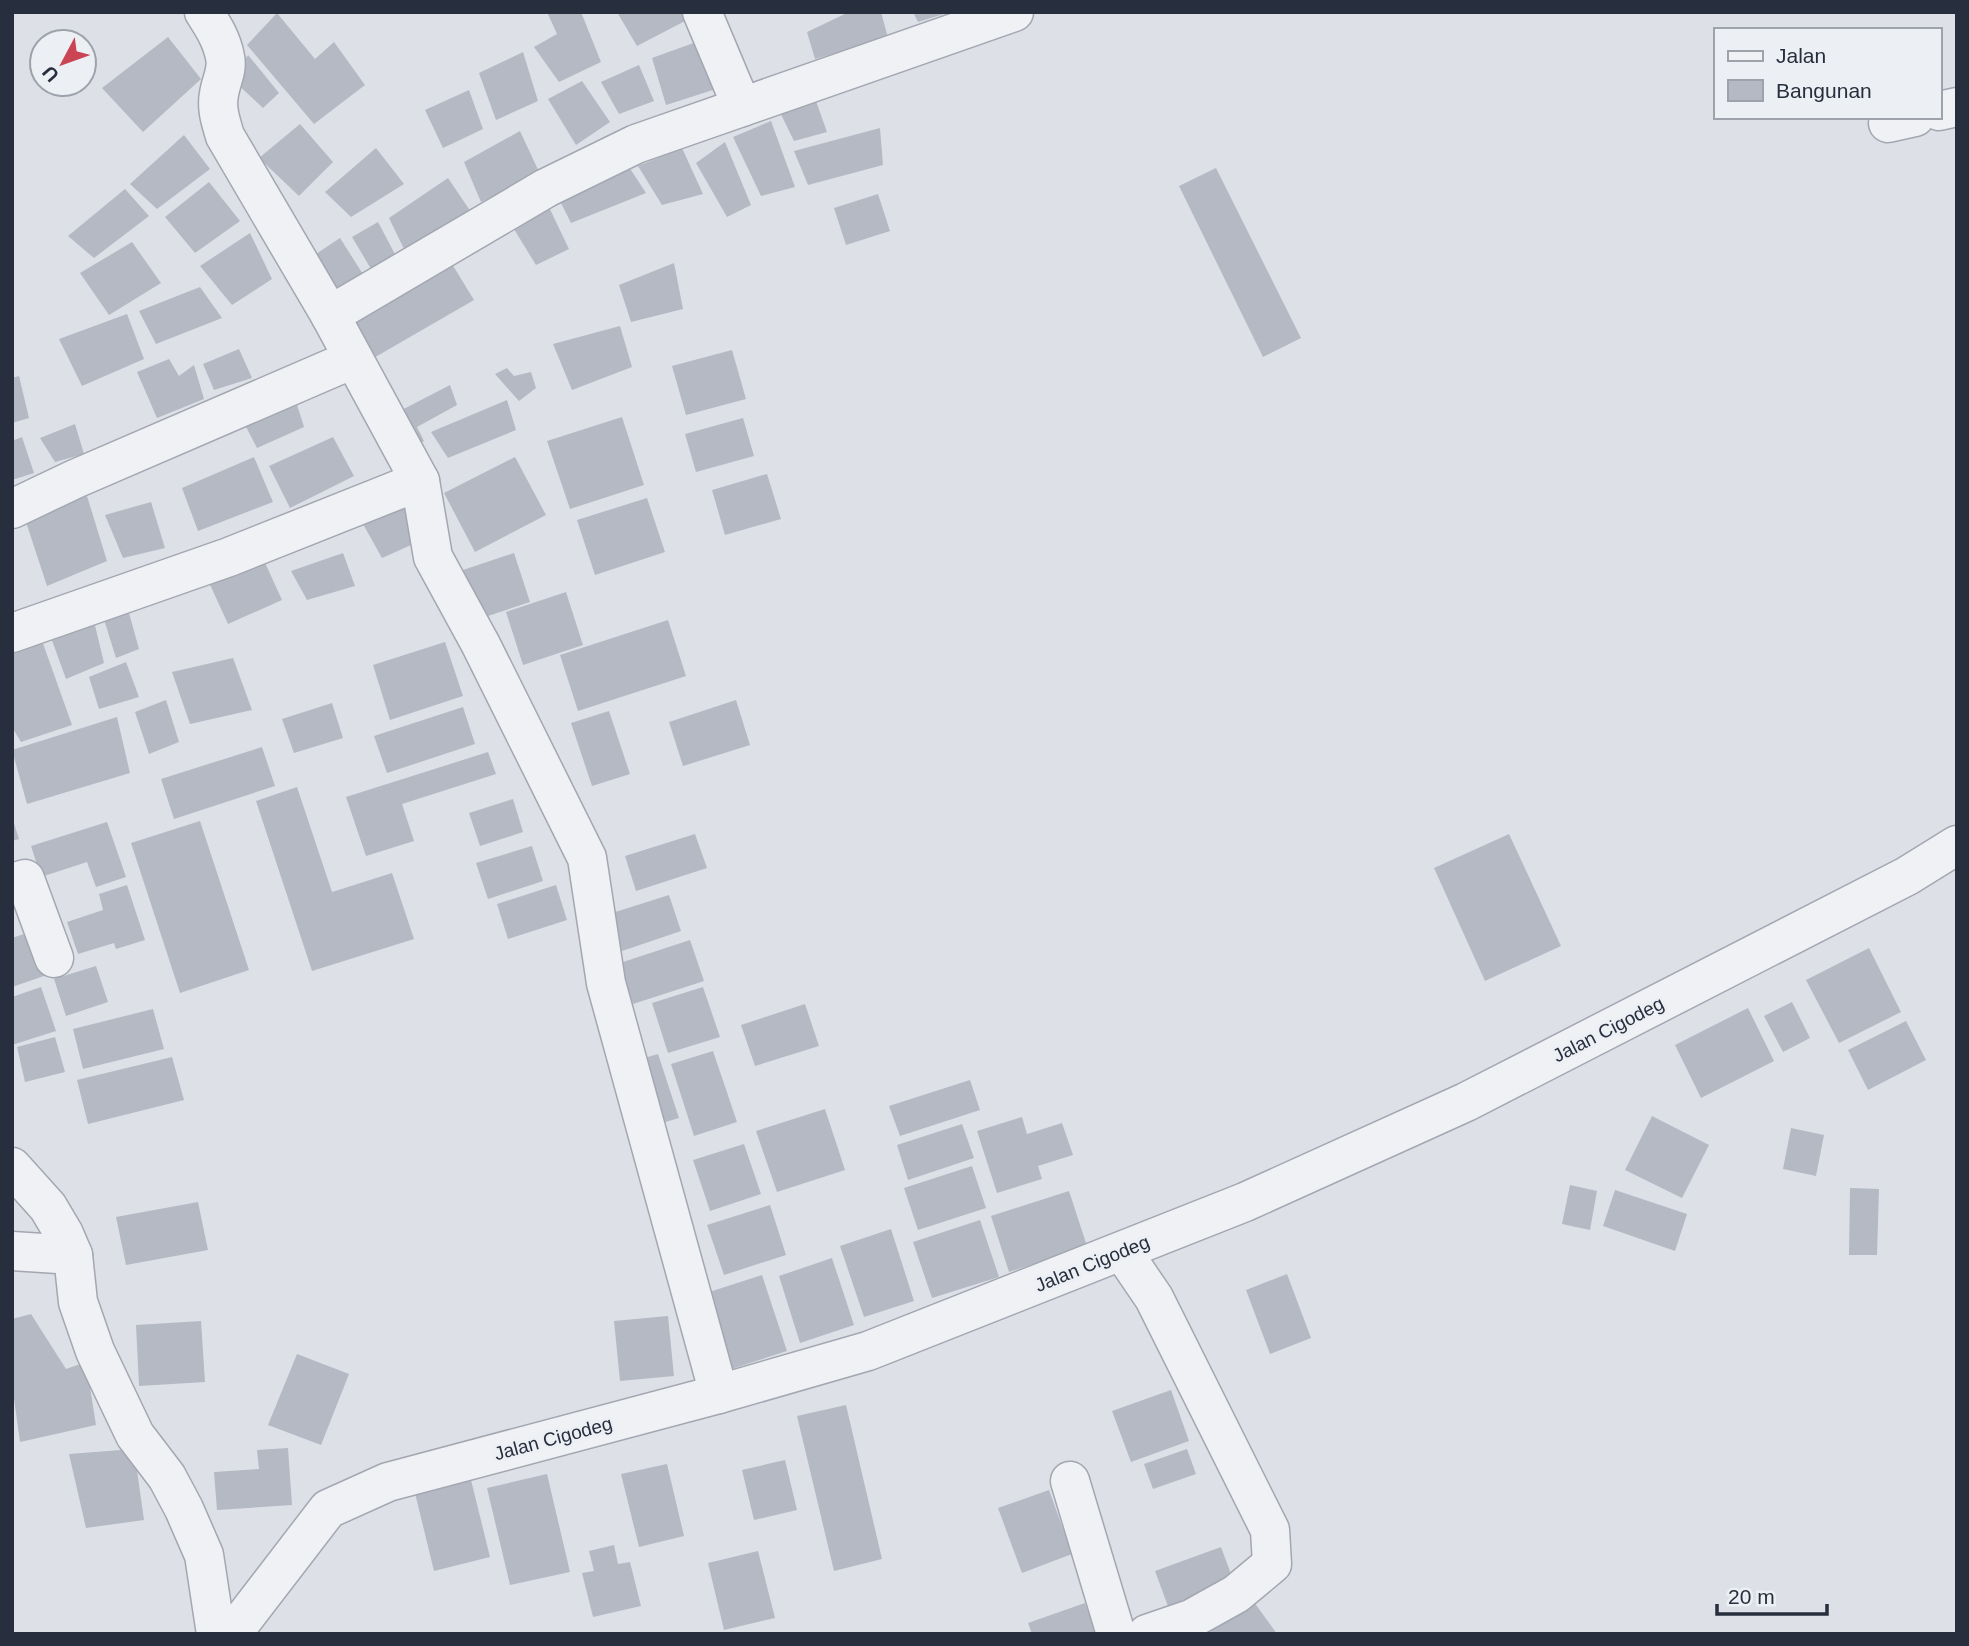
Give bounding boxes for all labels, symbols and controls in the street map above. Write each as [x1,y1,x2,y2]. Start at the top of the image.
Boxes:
north arrow [28,28,98,98]
legend [1714,28,1941,119]
text: Jalan [1776,44,1826,67]
text: U [38,62,63,86]
text: Bangunan [1776,79,1872,102]
street label: Jalan Cigodeg [1549,993,1667,1066]
street label: Jalan Cigodeg [1032,1231,1152,1296]
street label: Jalan Cigodeg [492,1413,615,1464]
scale bar [1717,1572,1827,1616]
text: 20 m [1728,1585,1775,1608]

